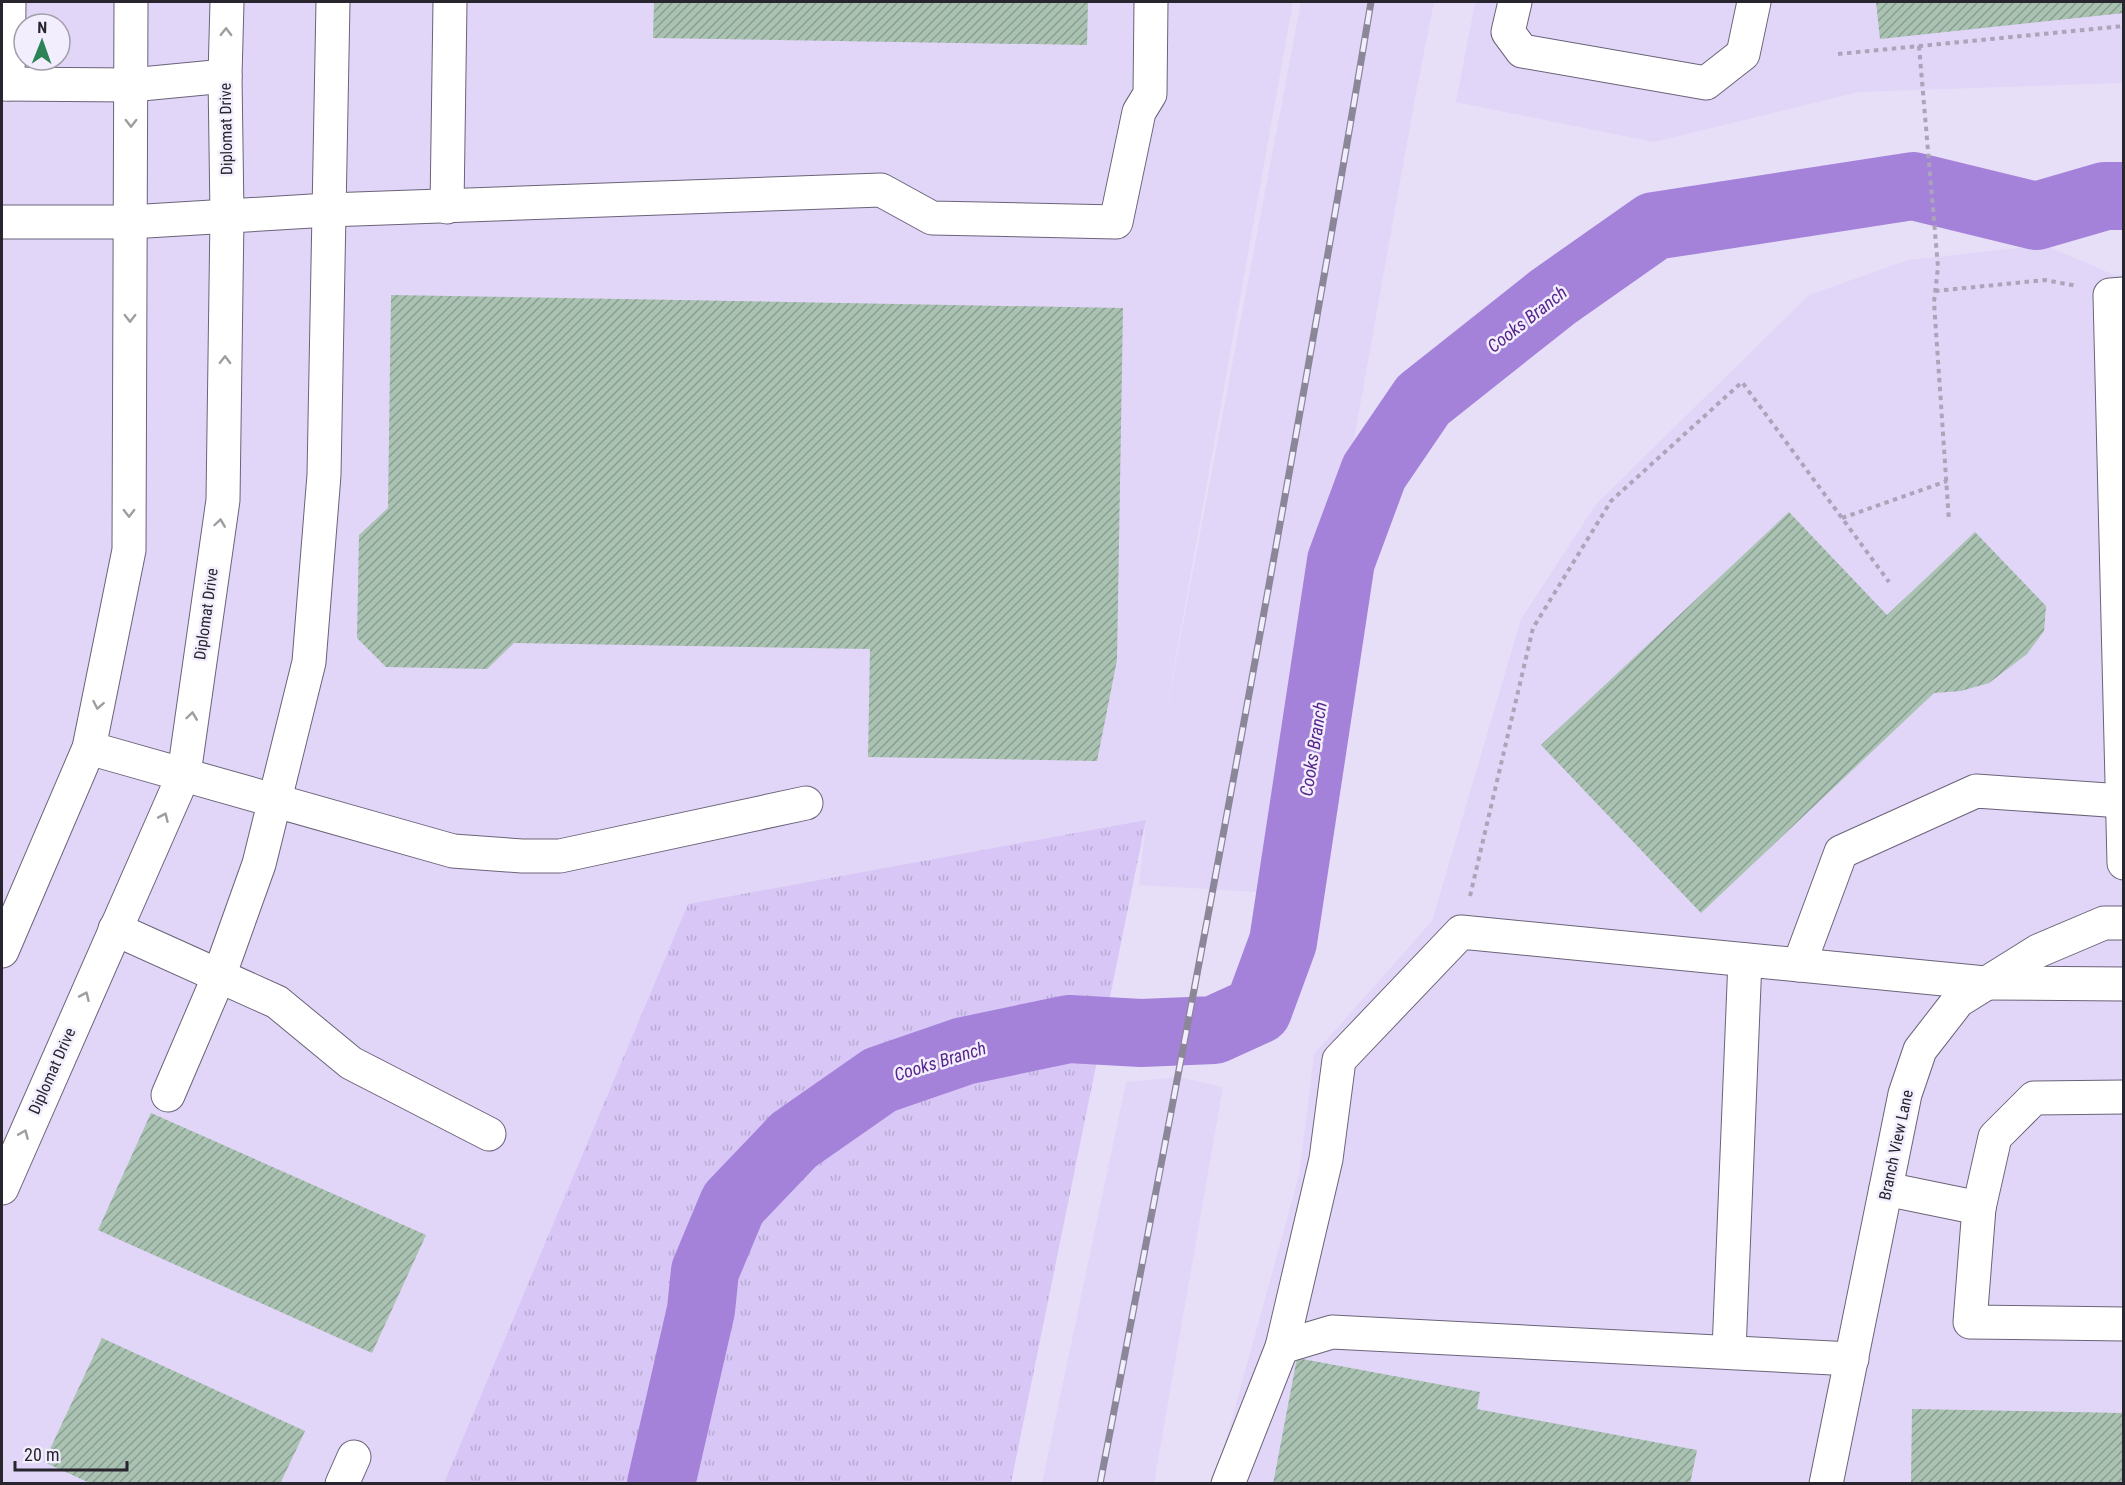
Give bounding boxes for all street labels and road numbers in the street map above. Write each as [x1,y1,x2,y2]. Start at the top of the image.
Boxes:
street label: Diplomat Drive [216,83,236,175]
street label: Diplomat Drive [190,567,222,661]
street label: Diplomat Drive [25,1025,79,1117]
street label: Branch View Lane [1875,1088,1917,1202]

